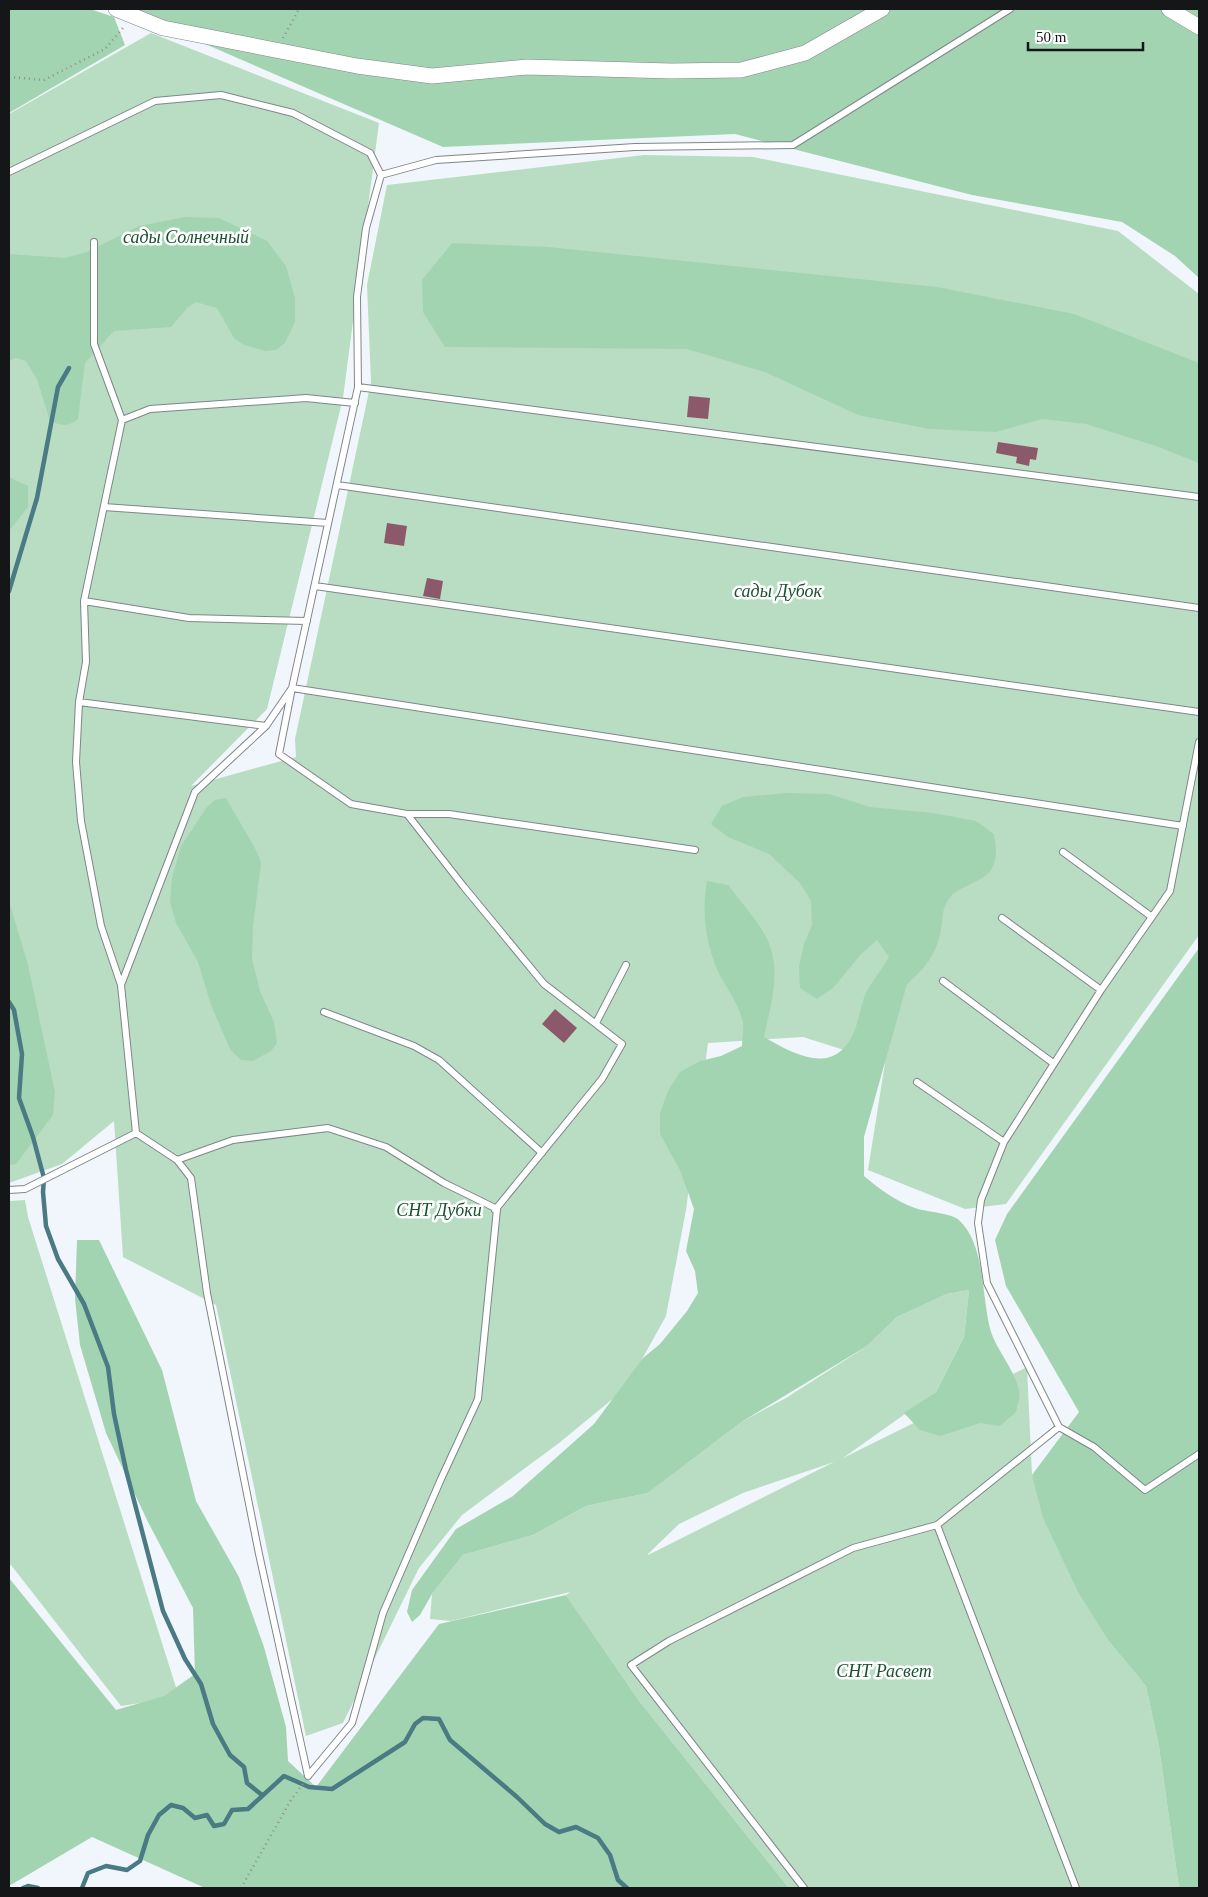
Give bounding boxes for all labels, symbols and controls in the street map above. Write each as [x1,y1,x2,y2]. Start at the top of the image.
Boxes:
scale bar [1028,20,1143,52]
text: 50 m [1036,29,1067,45]
park label: сады Солнечный [123,227,249,247]
park label: сады Дубок [734,581,823,601]
park label: СНТ Дубки [396,1200,482,1220]
park label: СНТ Расвет [836,1661,932,1681]

